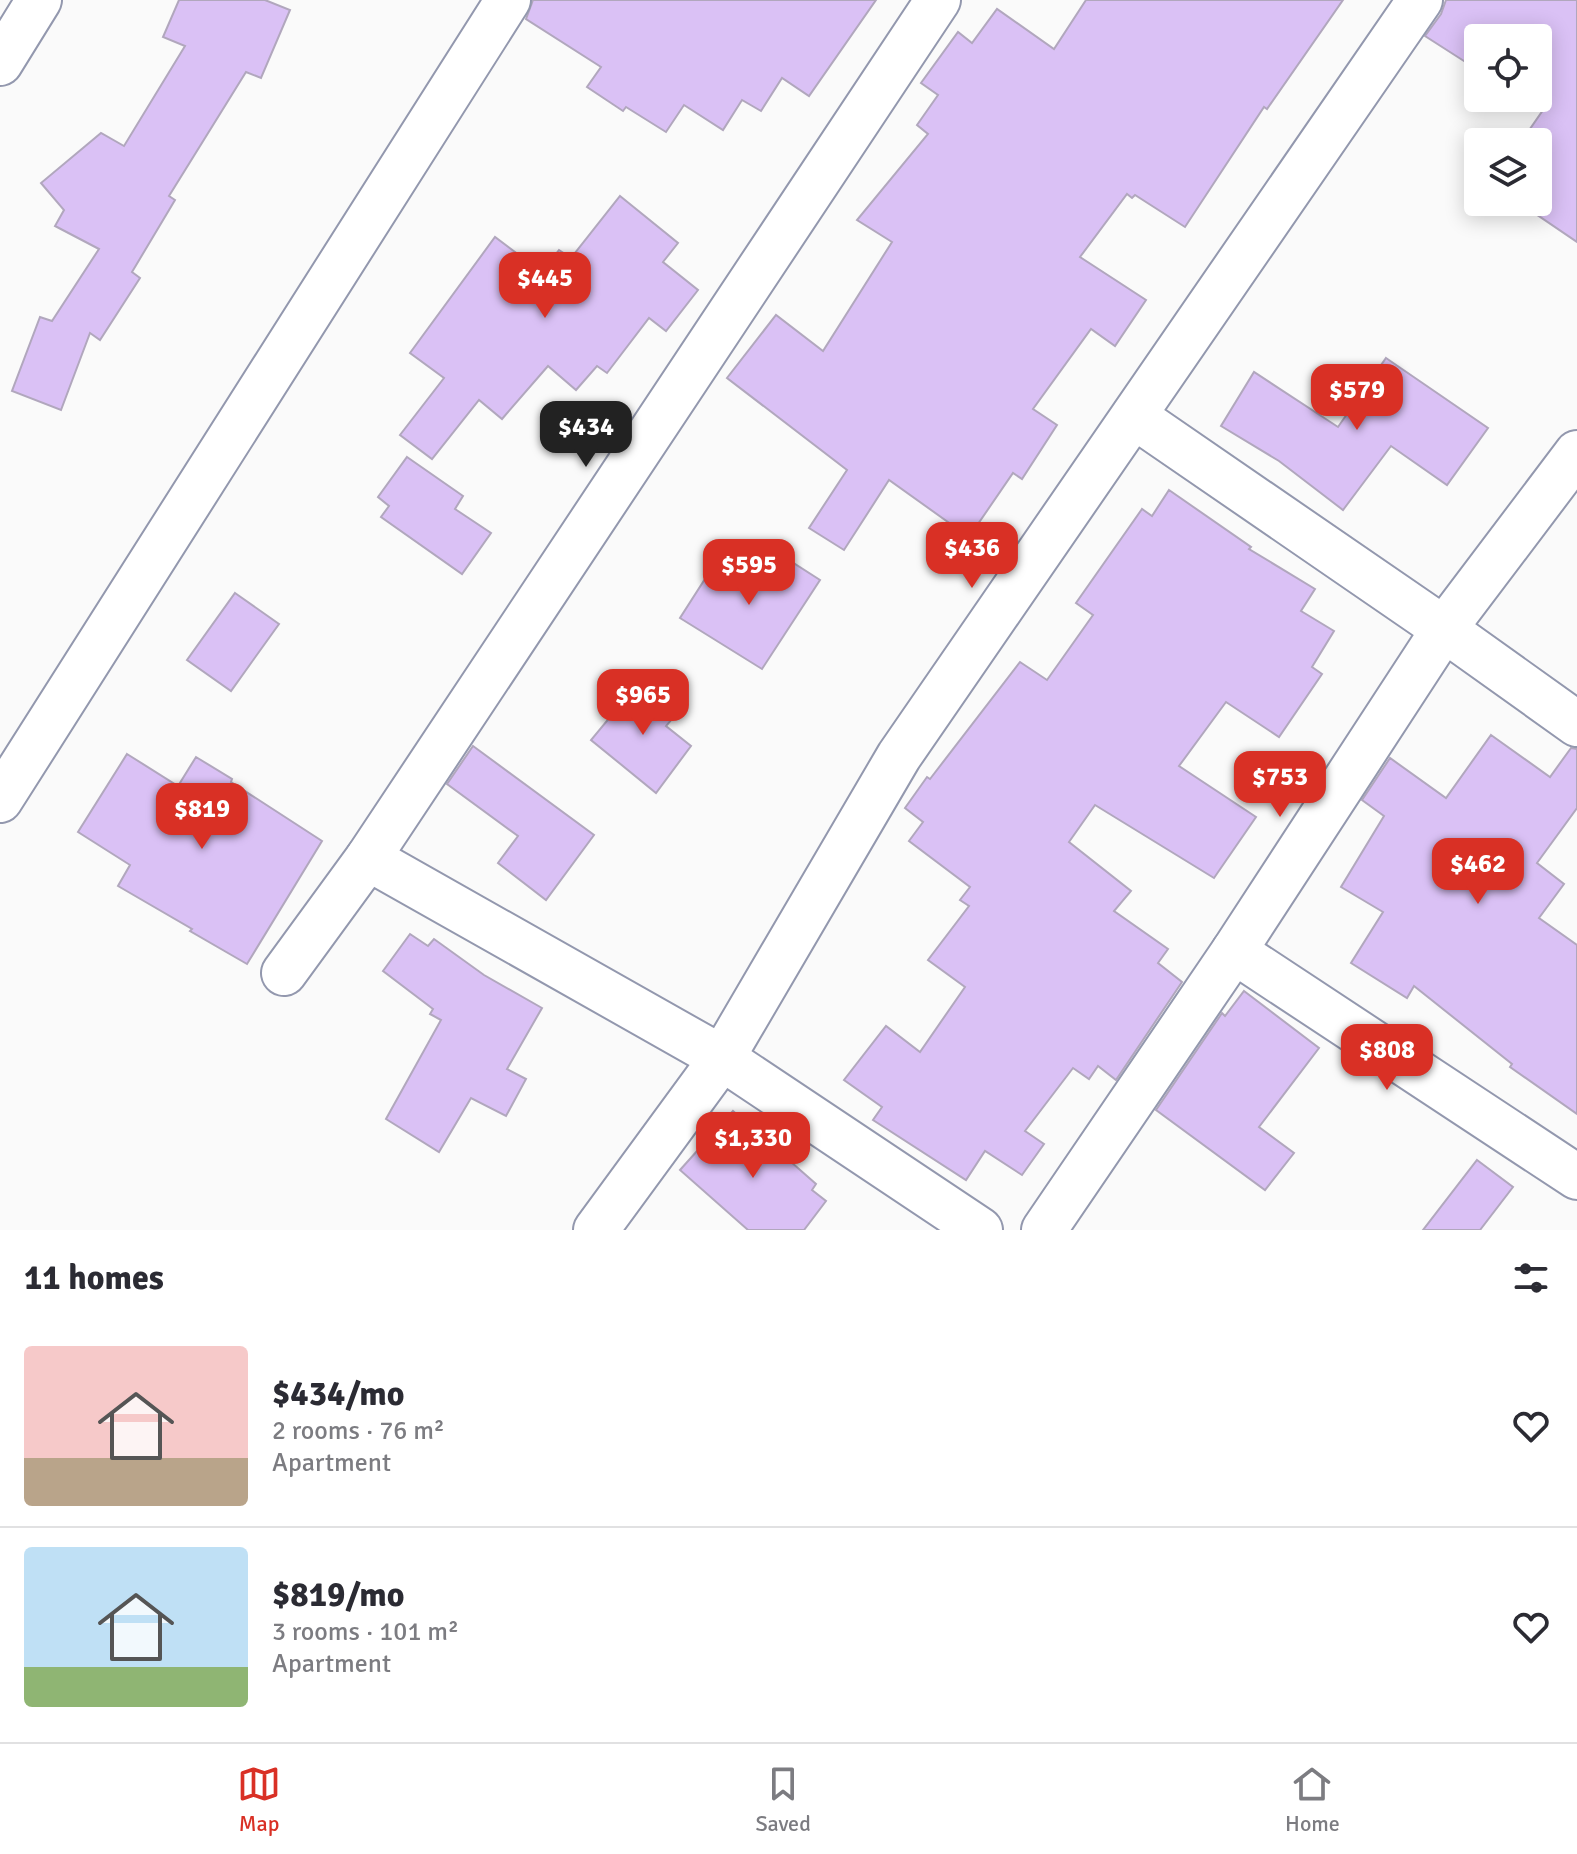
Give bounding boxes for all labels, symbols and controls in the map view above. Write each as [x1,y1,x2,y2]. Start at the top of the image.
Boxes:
map controls [1464,24,1552,216]
button: locate [1464,24,1552,112]
button: layers [1464,128,1552,216]
pin: $445 [498,252,592,320]
text: $445 [517,262,573,294]
pin: $579 [1310,364,1404,432]
text: $579 [1329,374,1385,406]
pin: $434 [539,401,633,469]
text: $434 [558,411,614,443]
pin: $436 [925,522,1019,590]
text: $436 [944,532,1000,564]
pin: $595 [702,539,796,607]
text: $595 [721,549,777,581]
pin: $965 [596,669,690,737]
text: $965 [615,679,671,711]
pin: $753 [1233,751,1327,819]
text: $753 [1252,761,1308,793]
pin: $819 [155,783,249,851]
text: $819 [174,793,230,825]
pin: $462 [1431,838,1525,906]
text: $462 [1450,848,1506,880]
pin: $808 [1340,1024,1434,1092]
text: $808 [1359,1034,1415,1066]
pin: $1,330 [688,1112,818,1180]
text: $1,330 [714,1122,792,1154]
icon: filters [1509,1256,1553,1300]
text: 11 homes [24,1257,164,1299]
text: $434/mo [272,1373,405,1415]
icon: home [88,1378,184,1474]
icon: heart [1509,1404,1553,1448]
text: 2 rooms · 76 m² [272,1415,445,1447]
text: Apartment [272,1447,391,1479]
text: $819/mo [272,1574,405,1616]
icon: home [88,1579,184,1675]
icon: heart [1509,1605,1553,1649]
text: 3 rooms · 101 m² [272,1616,459,1648]
text: Apartment [272,1648,391,1680]
tab: Map [237,1762,281,1837]
tab: Saved [755,1762,811,1837]
tab: Home [1285,1762,1340,1837]

